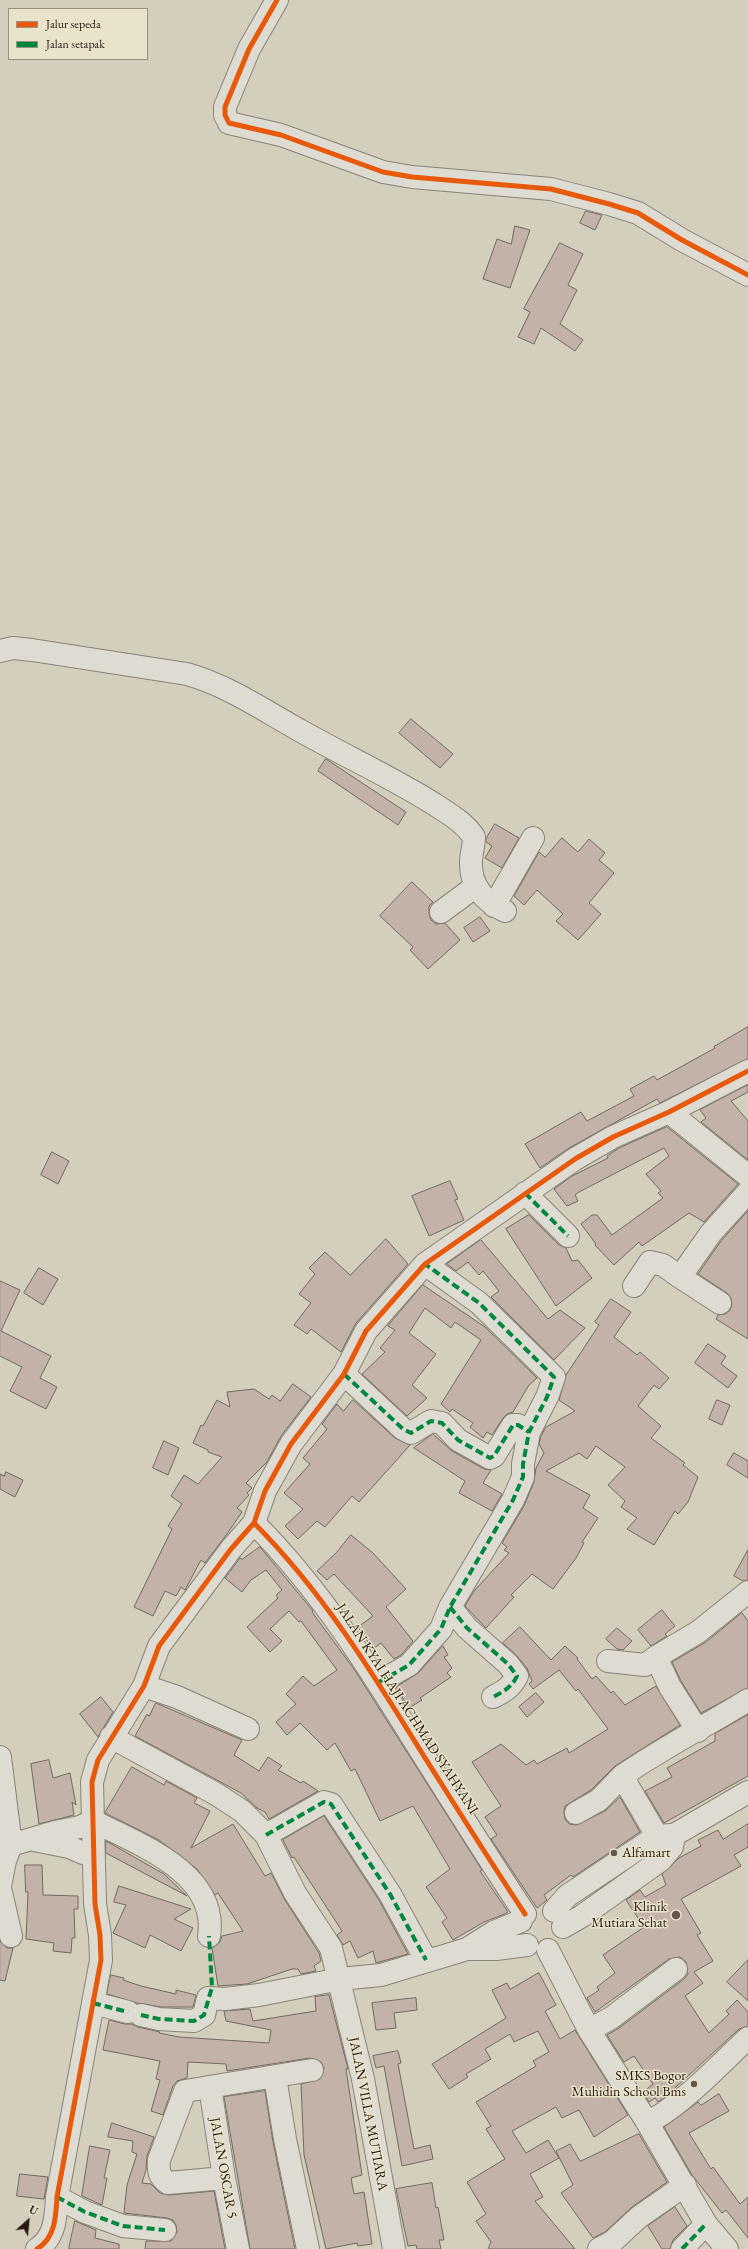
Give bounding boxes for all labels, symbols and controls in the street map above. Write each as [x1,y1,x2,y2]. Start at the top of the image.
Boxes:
legend [8,8,148,60]
text: Jalur sepeda [46,16,101,32]
text: Jalan setapak [46,36,105,52]
street label: JALAN KYAI HAJI ACHMAD SYAHYANI [332,1601,482,1817]
place label: Alfamart [622,1845,670,1861]
marker: Alfamart [609,1848,619,1858]
place label: Klinik Mutiara Sehat [591,1899,667,1932]
marker: Klinik Mutiara Sehat [670,1909,682,1921]
street label: JALAN VILLA MUTIARA [345,2036,391,2192]
place label: SMKS Bogor Muhidin School Bms [572,2068,686,2100]
marker: SMKS Bogor Muhidin School Bms [689,2079,699,2089]
street label: JALAN OSCAR 5 [206,2116,240,2220]
north arrow [8,2201,48,2241]
text: U [27,2202,40,2218]

